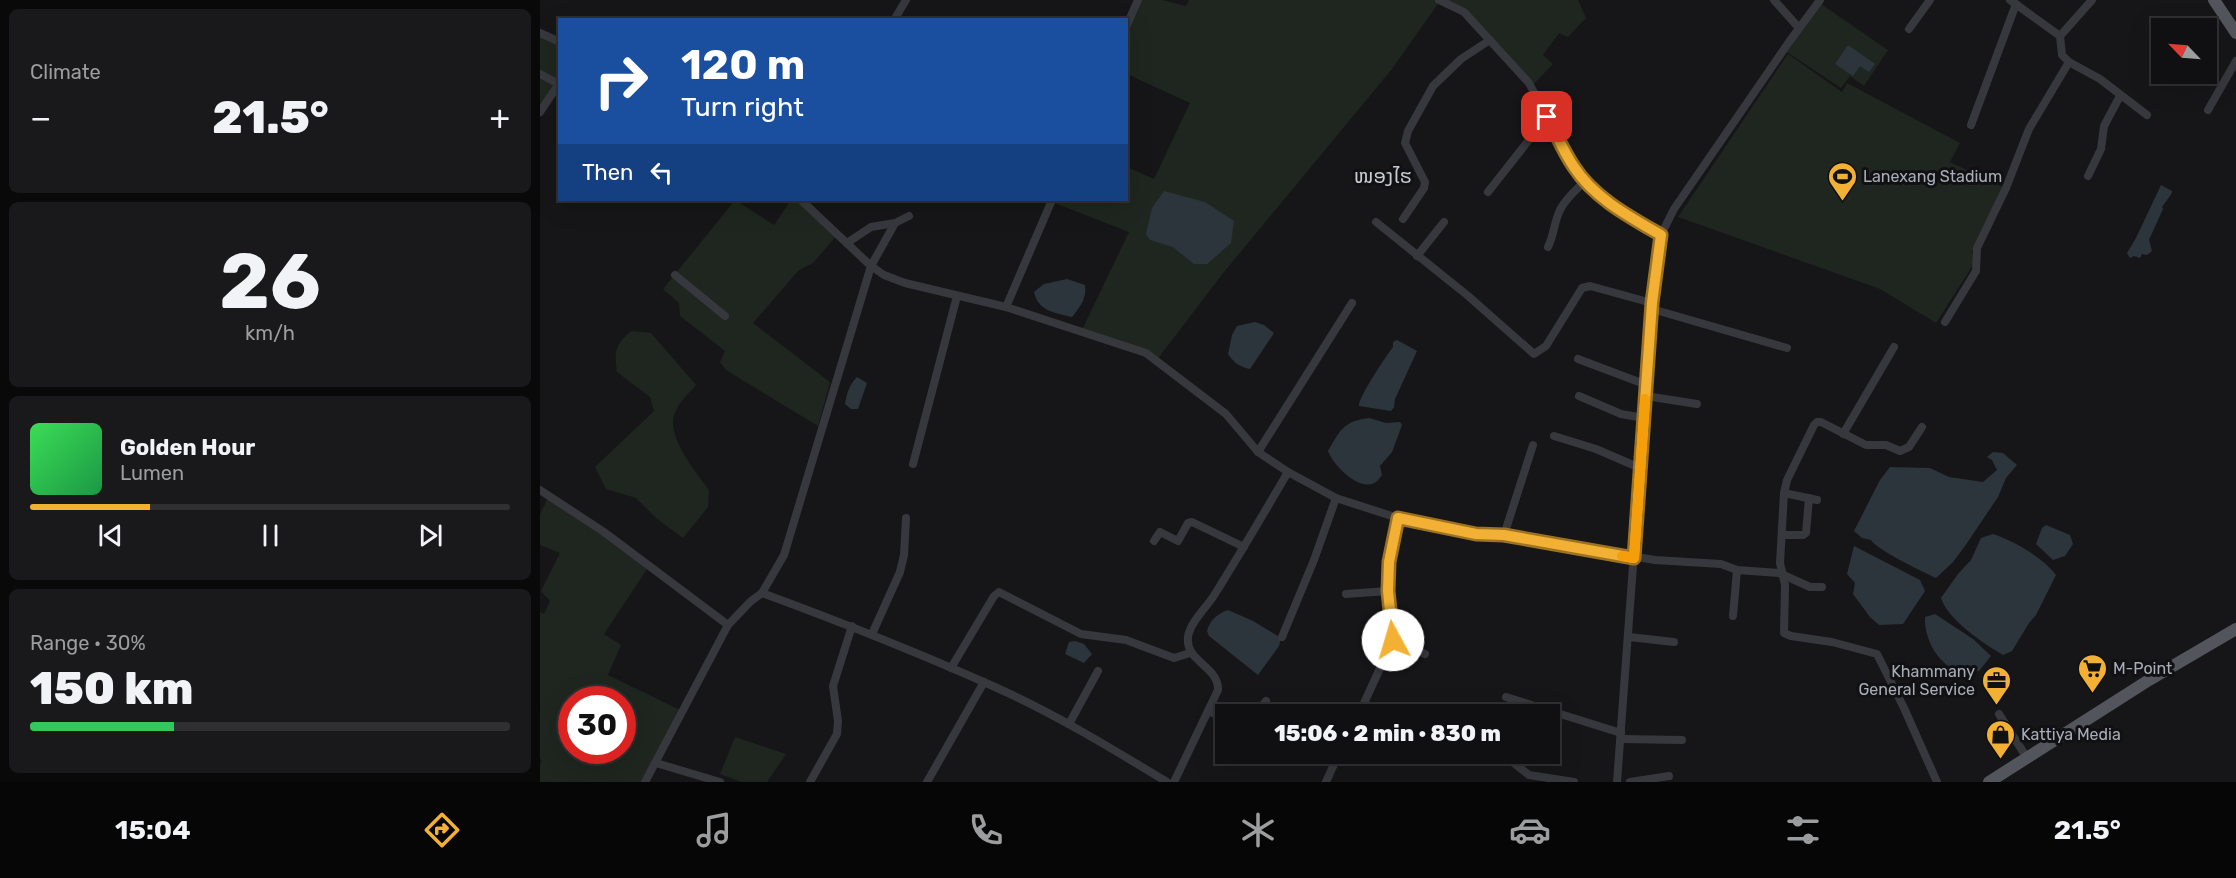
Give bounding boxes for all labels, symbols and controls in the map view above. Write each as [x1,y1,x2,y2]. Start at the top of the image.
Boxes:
north arrow [2151,18,2217,84]
map controls [2151,18,2217,84]
text: 120 m [681,40,805,90]
icon: right [582,42,660,120]
text: Climate [30,60,101,84]
text: 21.5° [212,91,329,144]
text: Turn right [681,91,804,123]
pin [1521,91,1572,142]
text: − [30,98,51,137]
text: + [489,98,510,137]
icon: arrive [1530,100,1563,133]
icon: left [645,156,678,189]
text: Then [582,159,633,186]
sports icon: Lanexang Stadium [1826,160,1858,202]
district label: ໜອງໄຮ [1354,164,1412,188]
place label: Lanexang Stadium [1863,167,2002,186]
text: 26 [219,235,321,328]
text: km/h [245,321,295,345]
text: Golden Hour [120,434,255,461]
text: Lumen [120,461,184,485]
icon: previous [94,519,127,552]
icon: pause [254,519,287,552]
icon: next [414,519,447,552]
position arrow [1361,608,1425,672]
text: Range · 30% [30,631,146,655]
supermarket icon: M-Point [2076,652,2108,694]
place label: M-Point [2113,659,2172,678]
text: 150 km [30,662,194,715]
place label: Khammany General Service [1858,662,1975,699]
office icon: Khammany General Service [1980,664,2012,706]
speed limit sign: 30 [558,686,636,764]
shop icon: Kattiya Media [1984,718,2016,760]
text: 15:06 · 2 min · 830 m [1274,720,1501,747]
place label: Kattiya Media [2021,725,2121,744]
icon: directions [421,809,463,851]
icon: music [693,809,735,851]
icon: phone [965,809,1007,851]
icon: climate [1237,809,1279,851]
icon: car [1509,809,1551,851]
icon: filters [1782,809,1824,851]
text: 15:04 [115,814,191,846]
text: 21.5° [2054,814,2121,846]

